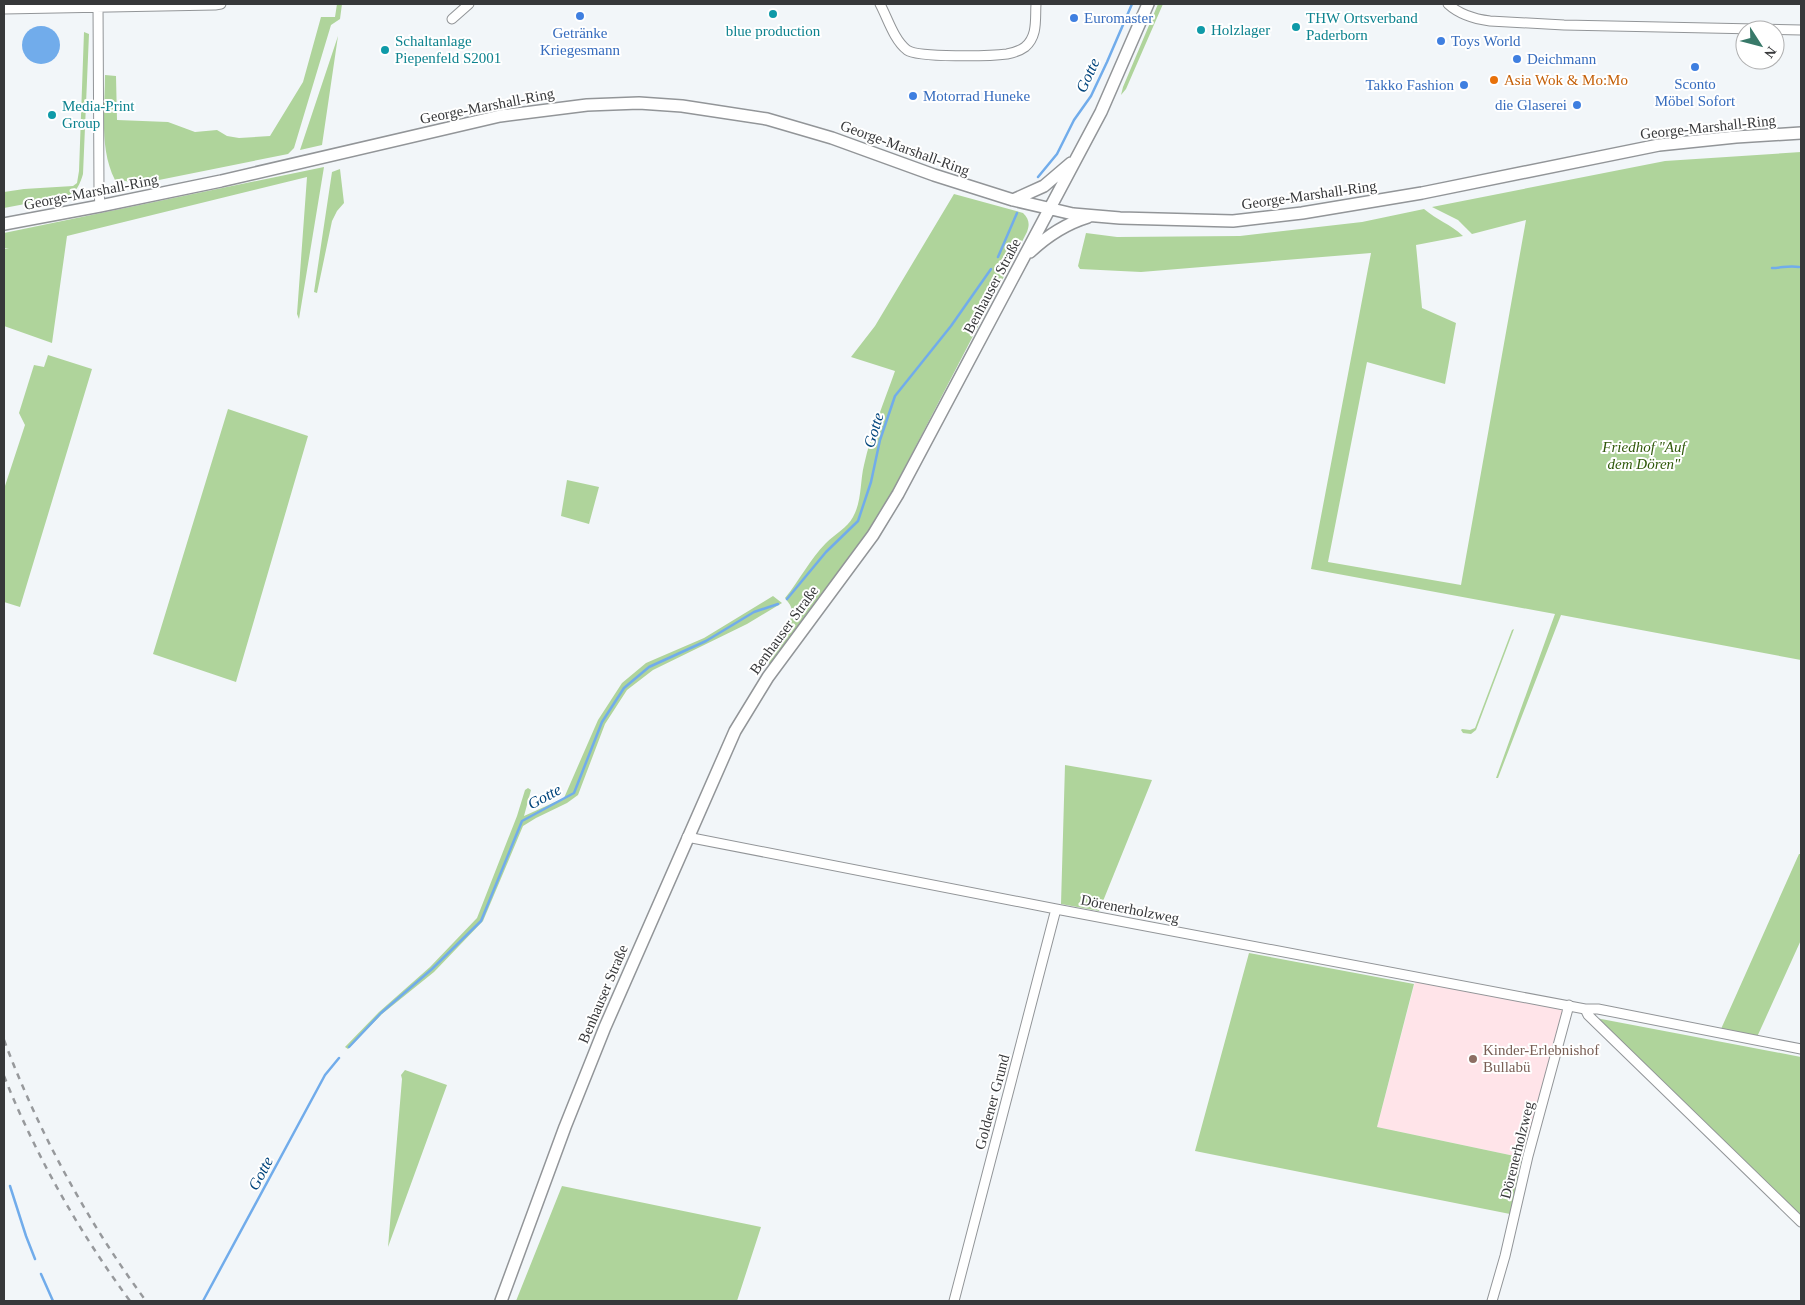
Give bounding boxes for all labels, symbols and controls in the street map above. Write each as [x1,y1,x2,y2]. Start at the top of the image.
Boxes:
marker: blue production [767,8,779,20]
marker: Getränke Kriegesmann [574,10,586,22]
place label: Euromaster [1084,10,1153,26]
place label: THW Ortsverband Paderborn [1306,10,1418,43]
marker: Euromaster [1068,12,1080,24]
north arrow [1735,20,1785,70]
marker: THW Ortsverband Paderborn [1290,21,1302,33]
place label: Holzlager [1211,22,1270,38]
place label: blue production [726,23,821,39]
marker: Holzlager [1195,24,1207,36]
place label: Getränke Kriegesmann [540,25,620,58]
place label: Schaltanlage Piepenfeld S2001 [395,33,501,66]
place label: Toys World [1451,33,1521,49]
marker: Toys World [1435,35,1447,47]
marker: Schaltanlage Piepenfeld S2001 [379,44,391,56]
text: N [1761,44,1779,61]
place label: Deichmann [1527,51,1597,67]
marker: Deichmann [1511,53,1523,65]
water label: Gotte [1072,56,1103,95]
marker: Sconto Möbel Sofort [1689,61,1701,73]
place label: Asia Wok & Mo:Mo [1504,72,1628,88]
marker: Asia Wok & Mo:Mo [1488,74,1500,86]
place label: Sconto Möbel Sofort [1655,76,1736,109]
place label: Takko Fashion [1365,77,1454,93]
marker: Takko Fashion [1458,79,1470,91]
street label: George-Marshall-Ring [419,85,556,127]
place label: Motorrad Huneke [923,88,1030,104]
marker: Motorrad Huneke [907,90,919,102]
place label: die Glaserei [1495,97,1567,113]
place label: Media‑Print Group [62,98,135,131]
marker: die Glaserei [1571,99,1583,111]
marker: Media‑Print Group [46,109,58,121]
street label: George-Marshall-Ring [1639,112,1777,142]
street label: George-Marshall-Ring [838,117,972,179]
street label: George-Marshall-Ring [23,171,160,213]
street label: George-Marshall-Ring [1240,178,1378,212]
street label: Benhauser Straße [960,235,1024,336]
water label: Gotte [860,411,887,450]
park label: Friedhof "Auf dem Dören" [1601,439,1688,472]
street label: Benhauser Straße [747,582,822,677]
water label: Gotte [525,781,564,812]
street label: Dörenerholzweg [1079,892,1181,926]
street label: Benhauser Straße [575,942,631,1046]
place label: Kinder-Erlebnishof Bullabü [1483,1042,1599,1075]
street label: Goldener Grund [972,1052,1013,1151]
marker: Kinder-Erlebnishof Bullabü [1467,1053,1479,1065]
street label: Dörenerholzweg [1497,1099,1537,1200]
water label: Gotte [245,1154,276,1193]

